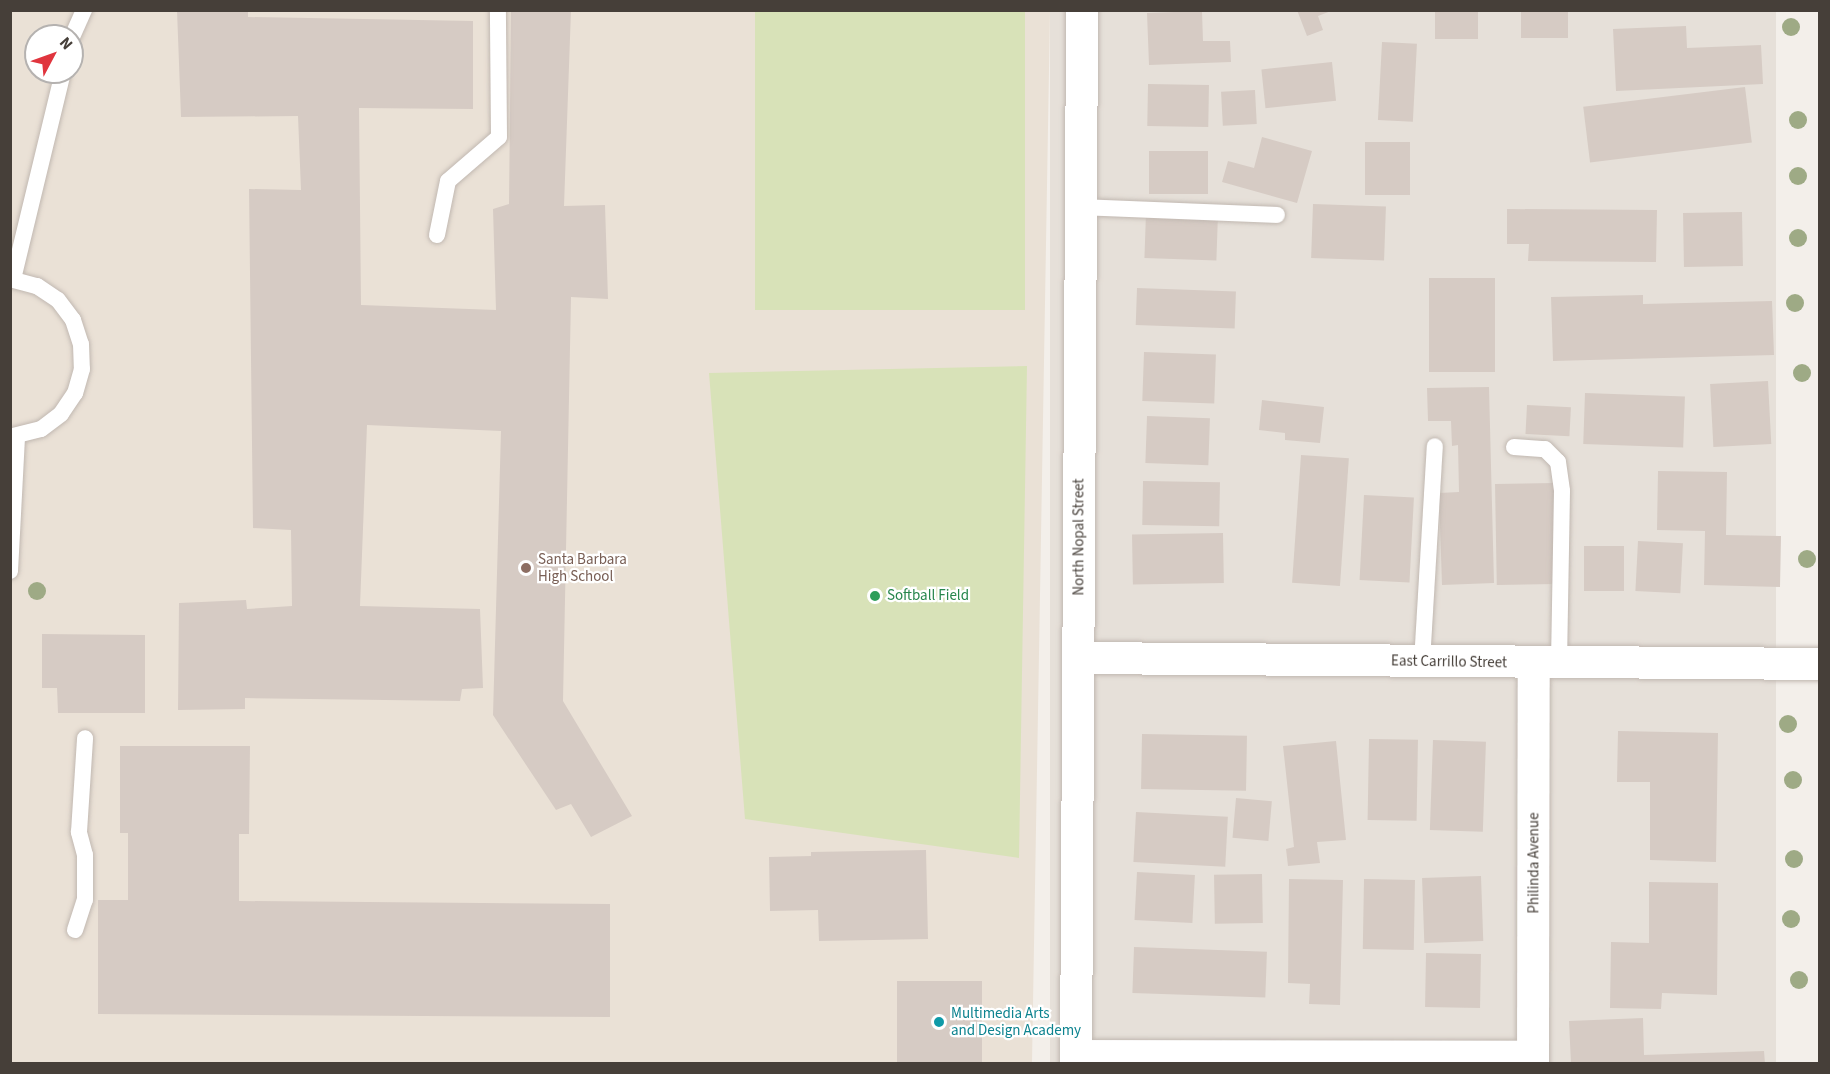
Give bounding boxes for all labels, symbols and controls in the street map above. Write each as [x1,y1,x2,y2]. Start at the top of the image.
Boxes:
north arrow [24,24,84,84]
text: N [54,32,78,55]
street label: North Nopal Street [1070,478,1088,596]
place label: Santa Barbara High School [538,550,627,585]
marker: Santa Barbara High School [519,561,533,575]
place label: Softball Field [887,587,969,605]
marker: Softball Field [868,589,882,603]
street label: East Carrillo Street [1391,652,1507,672]
street label: Philinda Avenue [1525,812,1543,914]
place label: Multimedia Arts and Design Academy [951,1004,1081,1039]
marker: Multimedia Arts and Design Academy [932,1015,946,1029]

